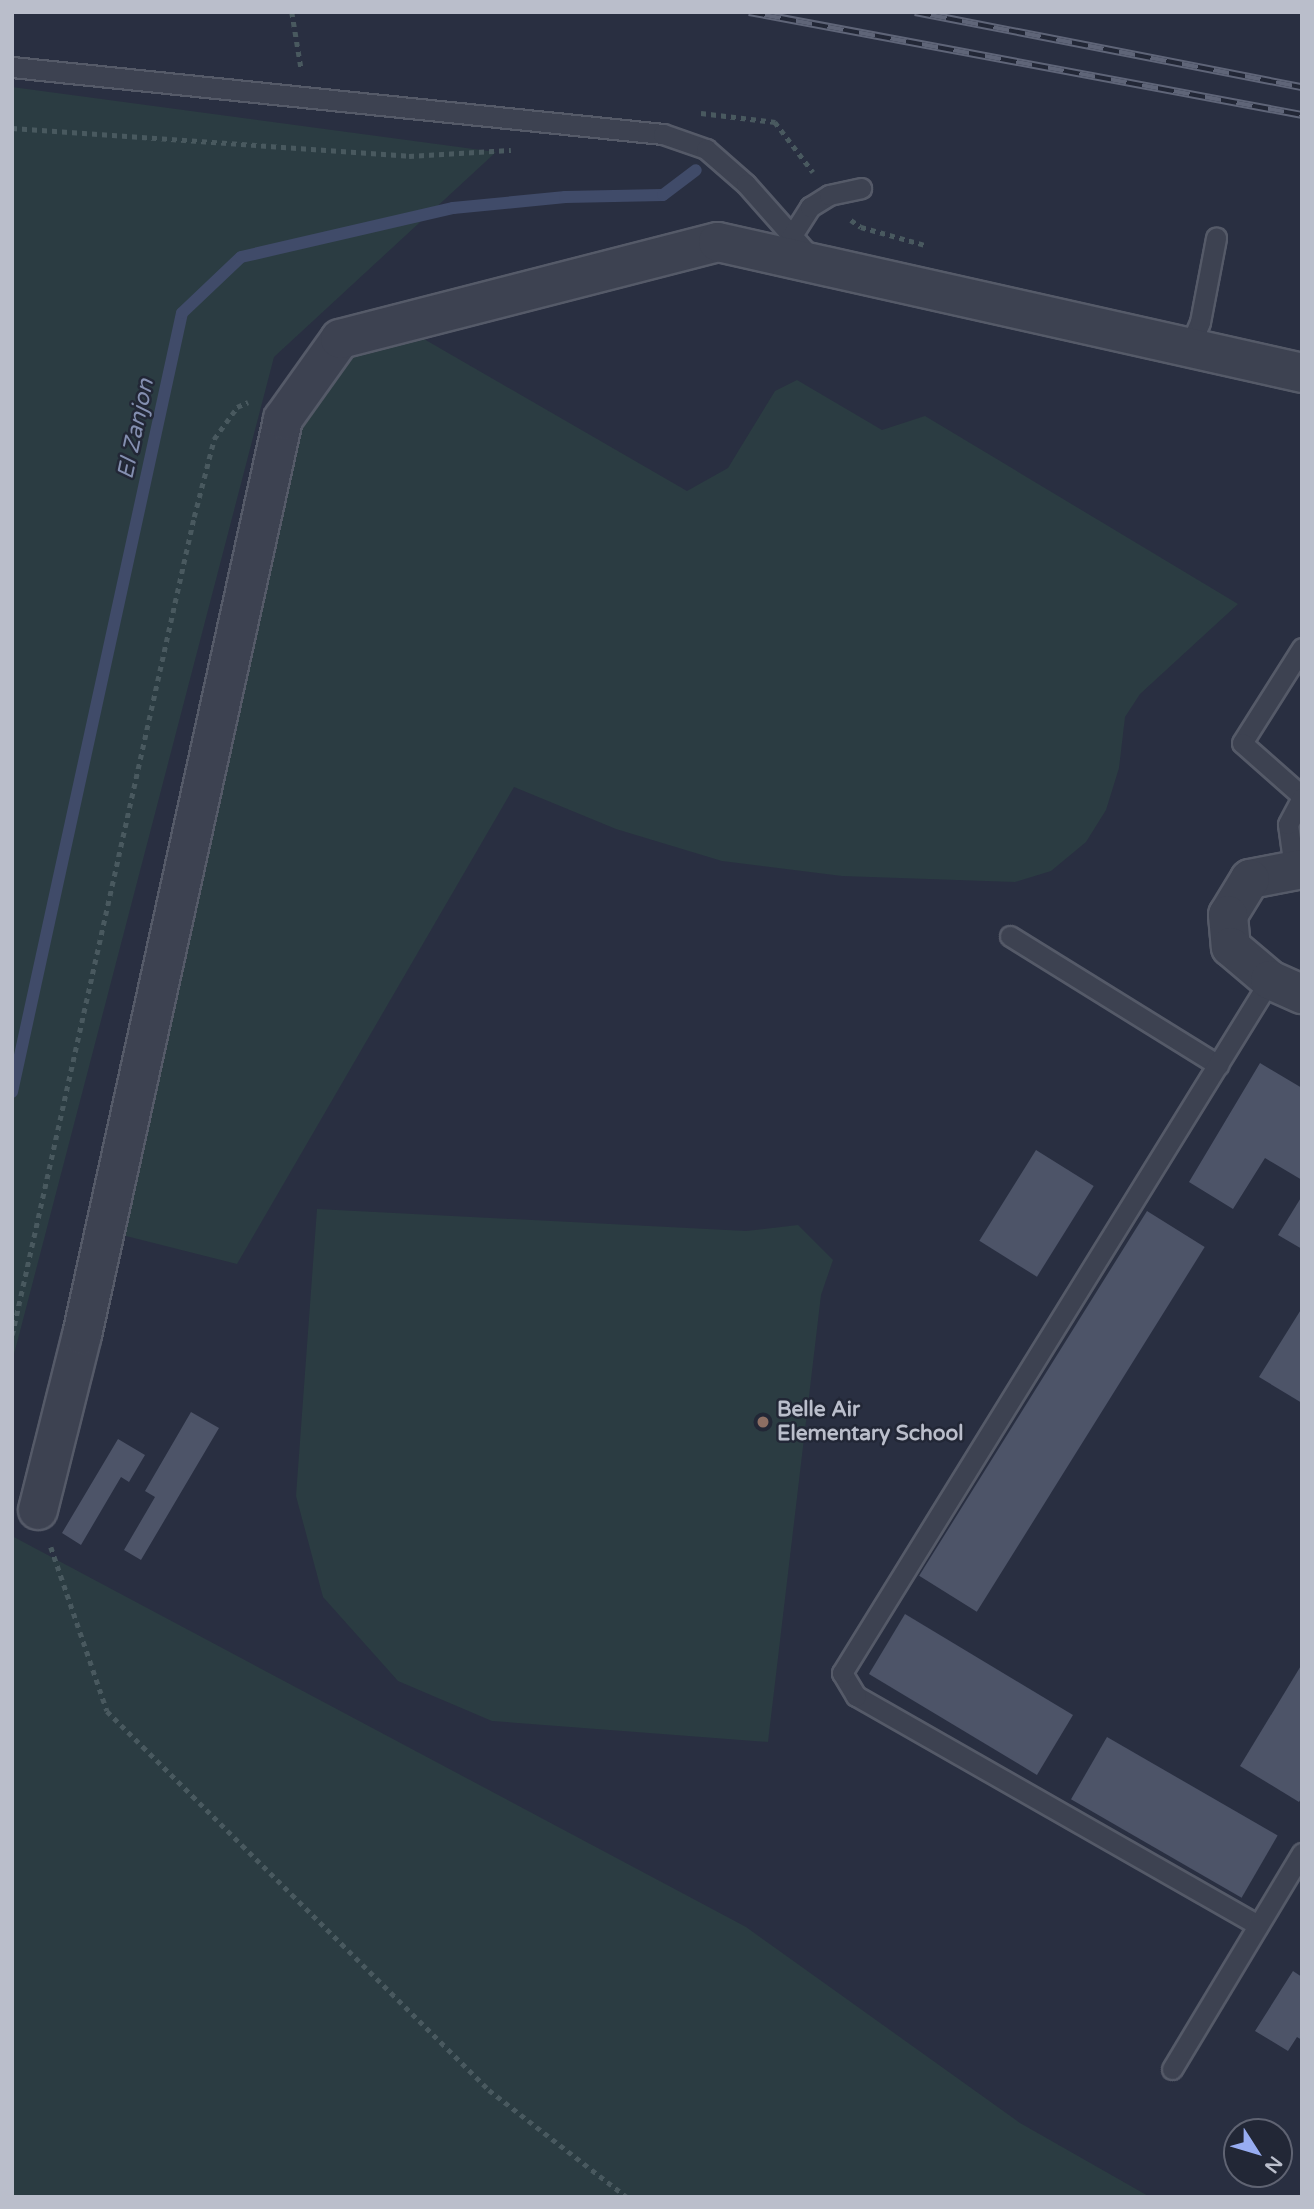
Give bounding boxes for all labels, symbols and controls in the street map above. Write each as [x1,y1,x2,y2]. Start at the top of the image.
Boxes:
water label: El Zanjon [112,376,160,482]
place label: Belle Air Elementary School [777,1397,964,1447]
marker: Belle Air Elementary School [755,1414,771,1430]
north arrow [1223,2118,1293,2188]
text: N [1260,2152,1287,2177]

